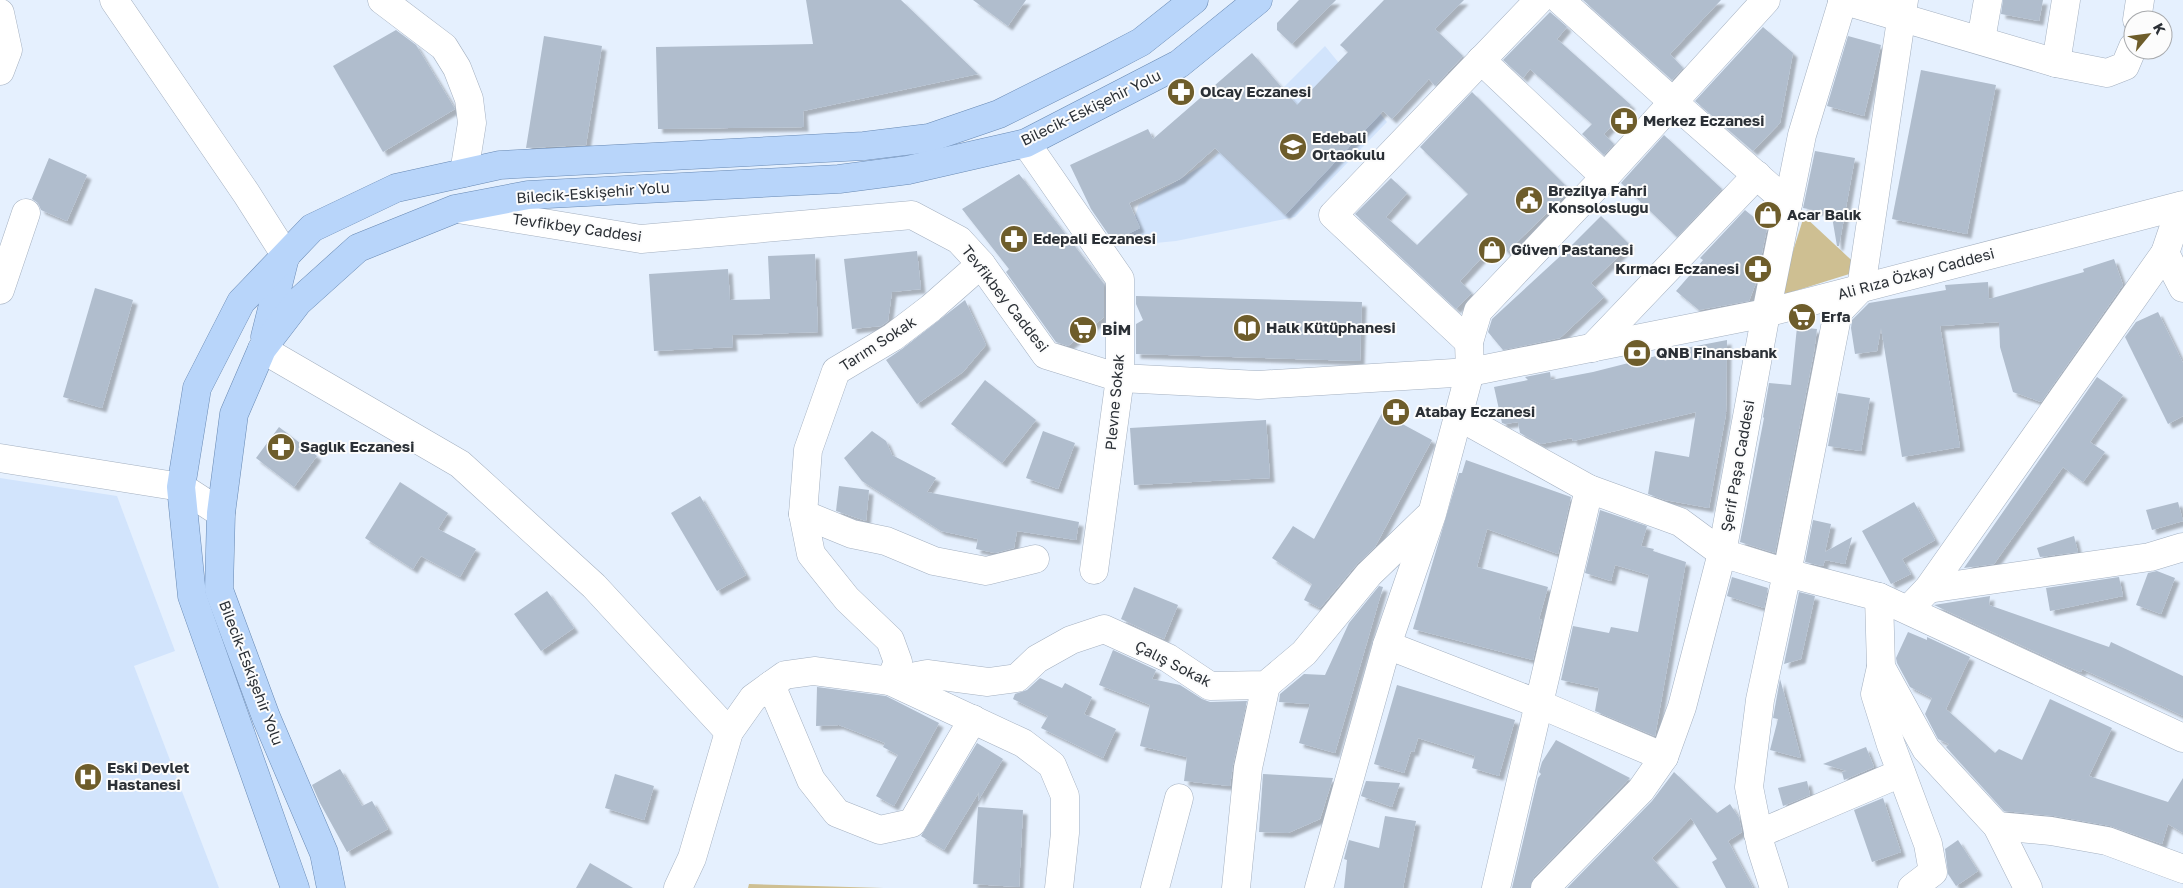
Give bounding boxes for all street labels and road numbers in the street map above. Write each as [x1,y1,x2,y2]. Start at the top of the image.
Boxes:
street label: Bilecik-Eskişehir Yolu [1018,65,1164,149]
street label: Bilecik-Eskişehir Yolu [516,178,670,206]
street label: Tevfikbey Caddesi [511,209,643,245]
street label: Tevfikbey Caddesi [958,241,1053,355]
street label: Ali Rıza Özkay Caddesi [1835,243,1996,303]
street label: Tarım Sokak [836,312,919,374]
street label: Plevne Sokak [1101,352,1127,451]
street label: Şerif Paşa Caddesi [1717,399,1757,533]
street label: Bilecik-Eskişehir Yolu [216,598,288,748]
street label: Çalış Sokak [1132,636,1215,690]

